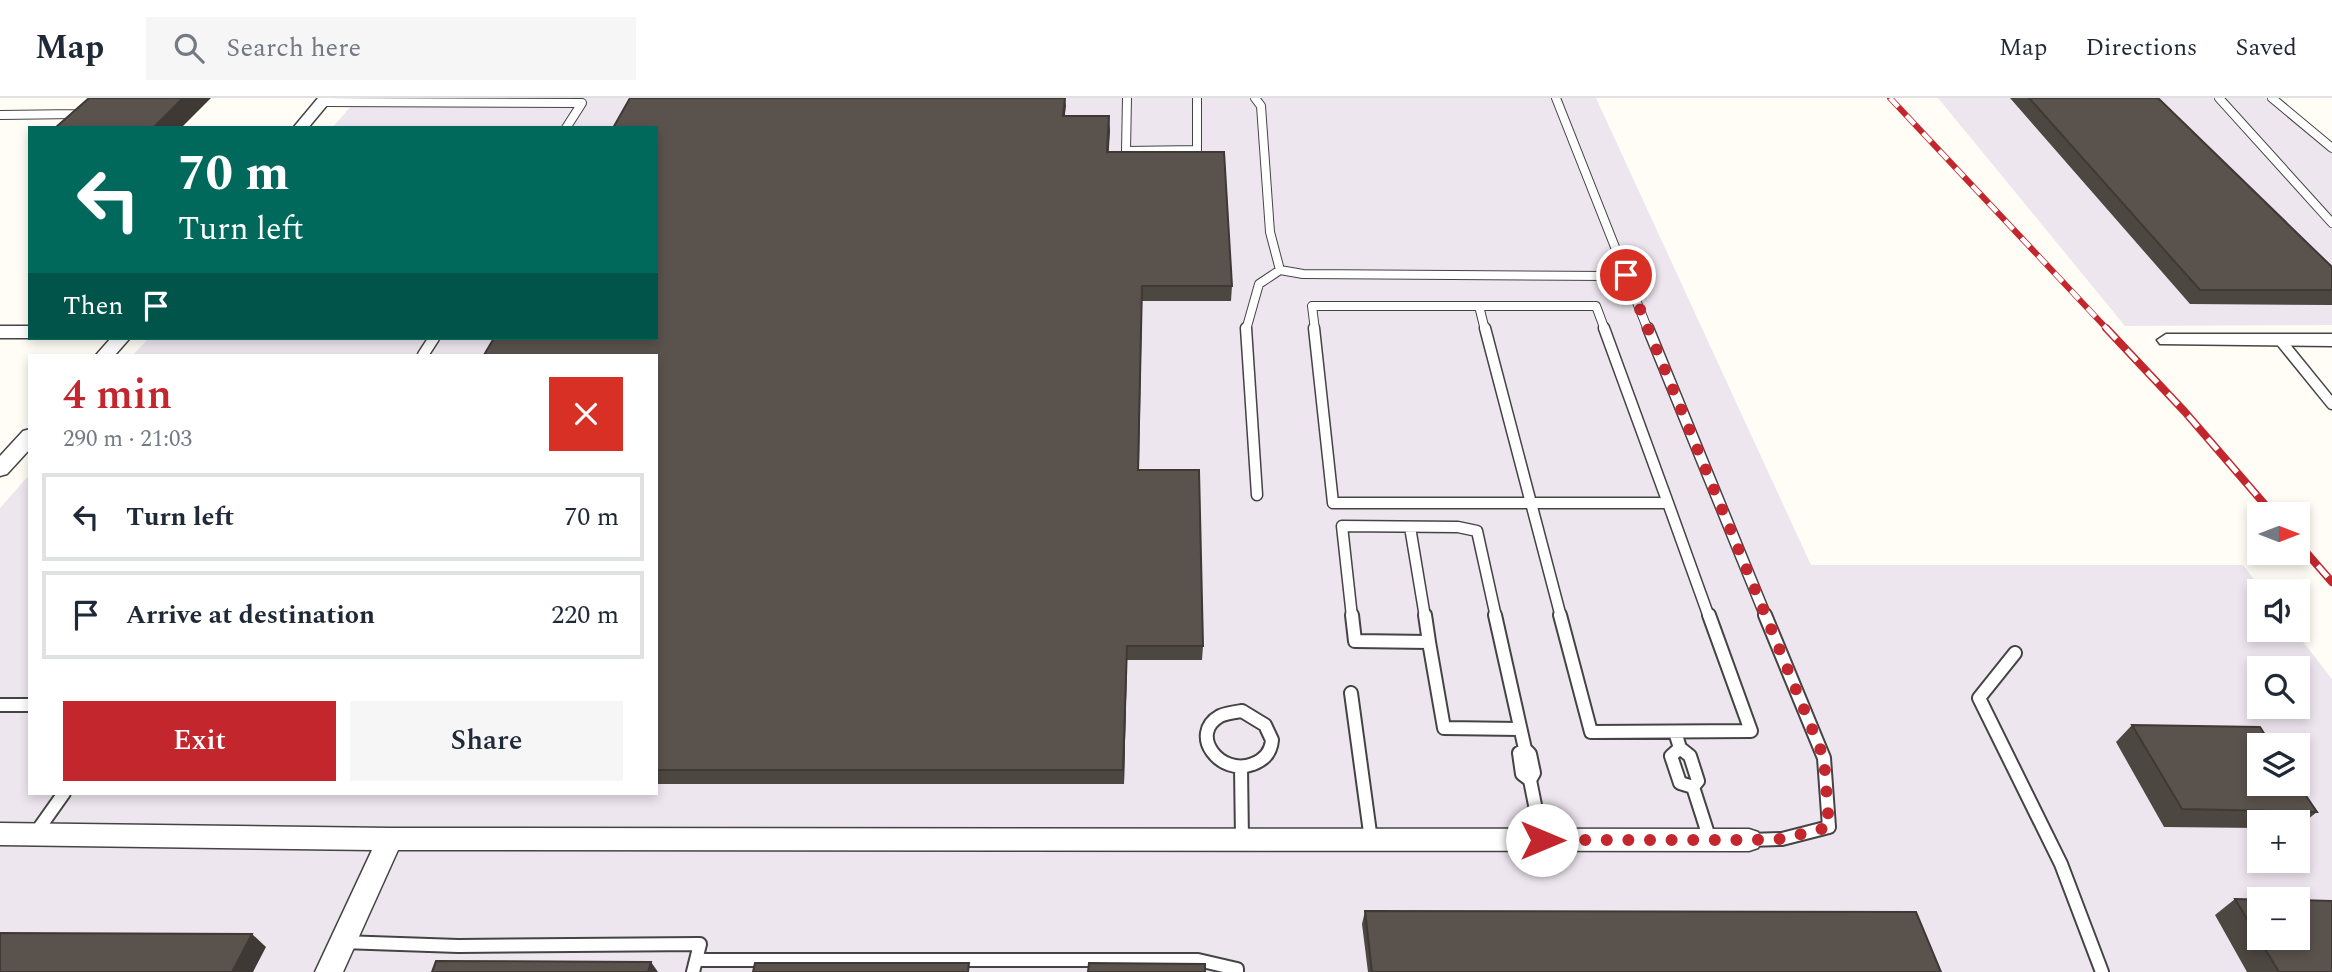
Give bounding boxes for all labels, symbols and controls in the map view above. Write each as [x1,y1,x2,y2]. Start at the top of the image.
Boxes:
search box [146,17,636,80]
text: Map [35,23,104,73]
text: Search here [226,28,361,68]
icon: search [170,29,208,67]
text: Map [1999,30,2047,66]
text: Directions [2085,30,2197,66]
text: Saved [2235,30,2297,66]
text: 70 m [178,137,289,212]
icon: left [63,154,154,245]
text: Turn left [178,205,304,254]
pin [1596,245,1656,305]
icon: arrive [1607,256,1645,294]
text: Then [63,286,123,326]
icon: arrive [137,287,175,325]
text: 4 min [63,364,172,427]
button: close [549,377,623,451]
text: 290 m · 21:03 [63,422,192,457]
text: Turn left [126,497,234,537]
text: 70 m [564,497,619,537]
icon: left [67,498,105,536]
north arrow [2247,502,2310,565]
map controls [2247,502,2310,950]
button: sound [2247,579,2310,642]
text: Arrive at destination [126,595,375,635]
text: 220 m [551,595,619,635]
icon: arrive [67,596,105,634]
button: search [2247,656,2310,719]
button: Exit [63,701,336,781]
button: Share [350,701,623,781]
button: layers [2247,733,2310,796]
position arrow [1505,803,1579,877]
button: + [2247,810,2310,873]
button: − [2247,887,2310,950]

